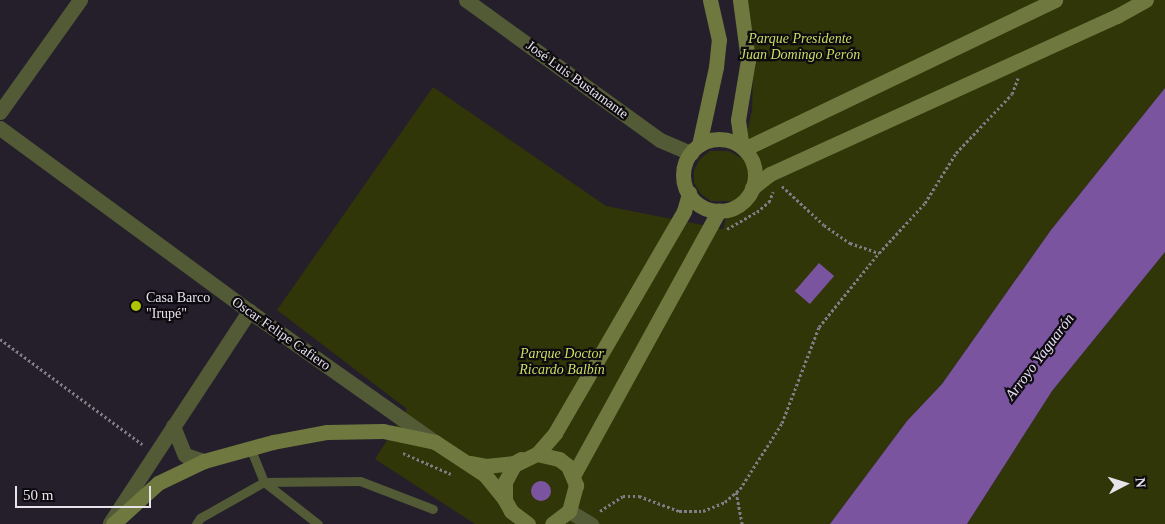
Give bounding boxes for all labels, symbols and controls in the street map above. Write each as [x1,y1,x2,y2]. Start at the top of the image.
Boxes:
park label: Parque Presidente Juan Domingo Perón [740,31,860,64]
street label: José Luis Bustamante [523,37,631,123]
place label: Casa Barco "Irupé" [146,290,210,322]
street label: Oscar Felipe Cafiero [228,294,334,374]
marker: Casa Barco "Irupé" [130,300,142,312]
water label: Arroyo Yaguarón [1002,310,1078,404]
park label: Parque Doctor Ricardo Balbín [519,346,605,378]
north arrow [1100,459,1150,509]
scale bar [18,476,154,508]
text: N [1133,477,1148,488]
text: 50 m [23,487,53,503]

